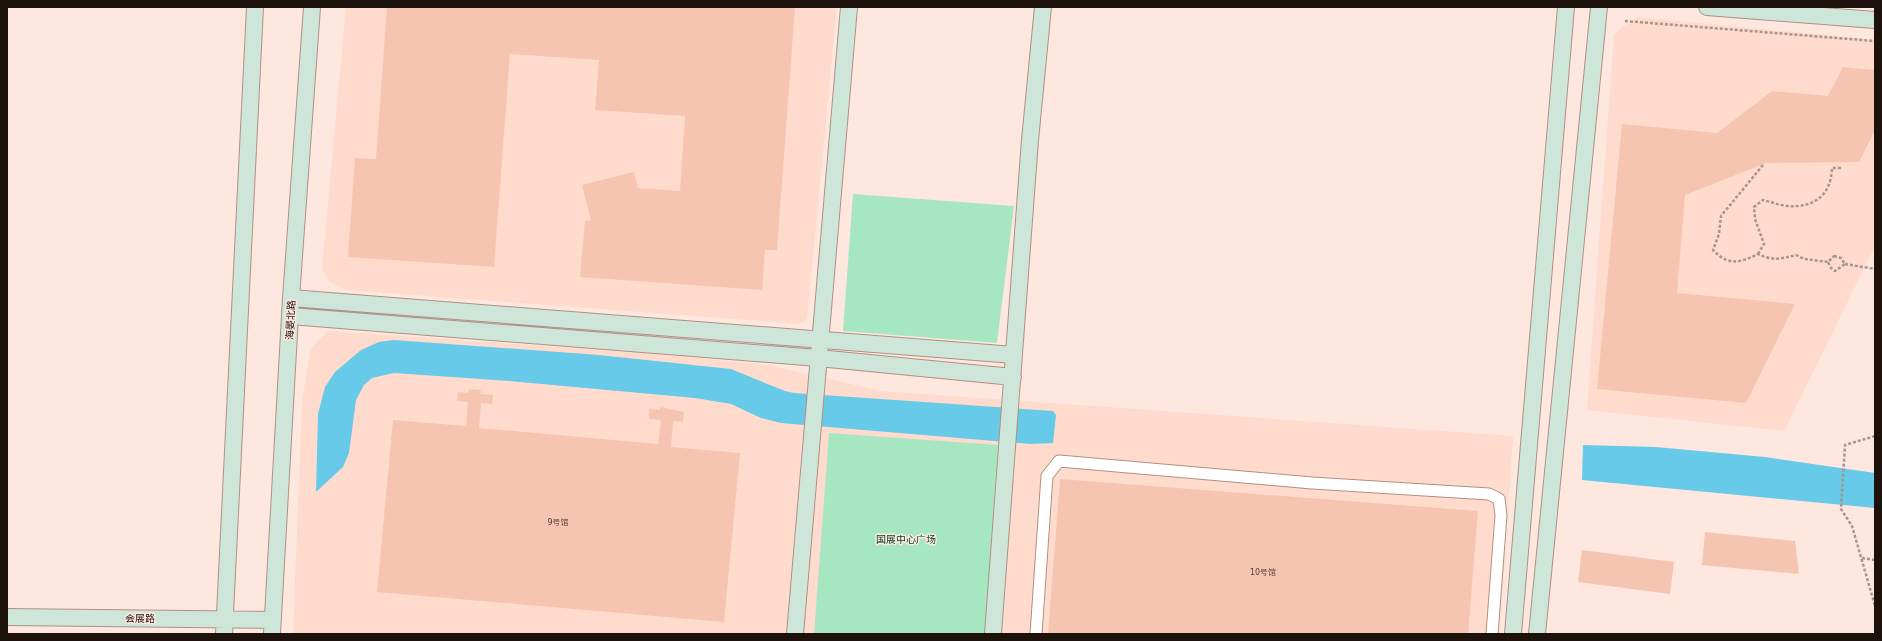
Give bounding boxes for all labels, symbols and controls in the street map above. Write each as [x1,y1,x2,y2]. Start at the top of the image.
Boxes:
street label: 海晏北路 [284,300,297,340]
house number: 9号馆 [547,518,569,527]
park label: 国展中心广场 [876,534,936,545]
house number: 10号馆 [1250,568,1276,577]
street label: 会展路 [125,613,155,624]

